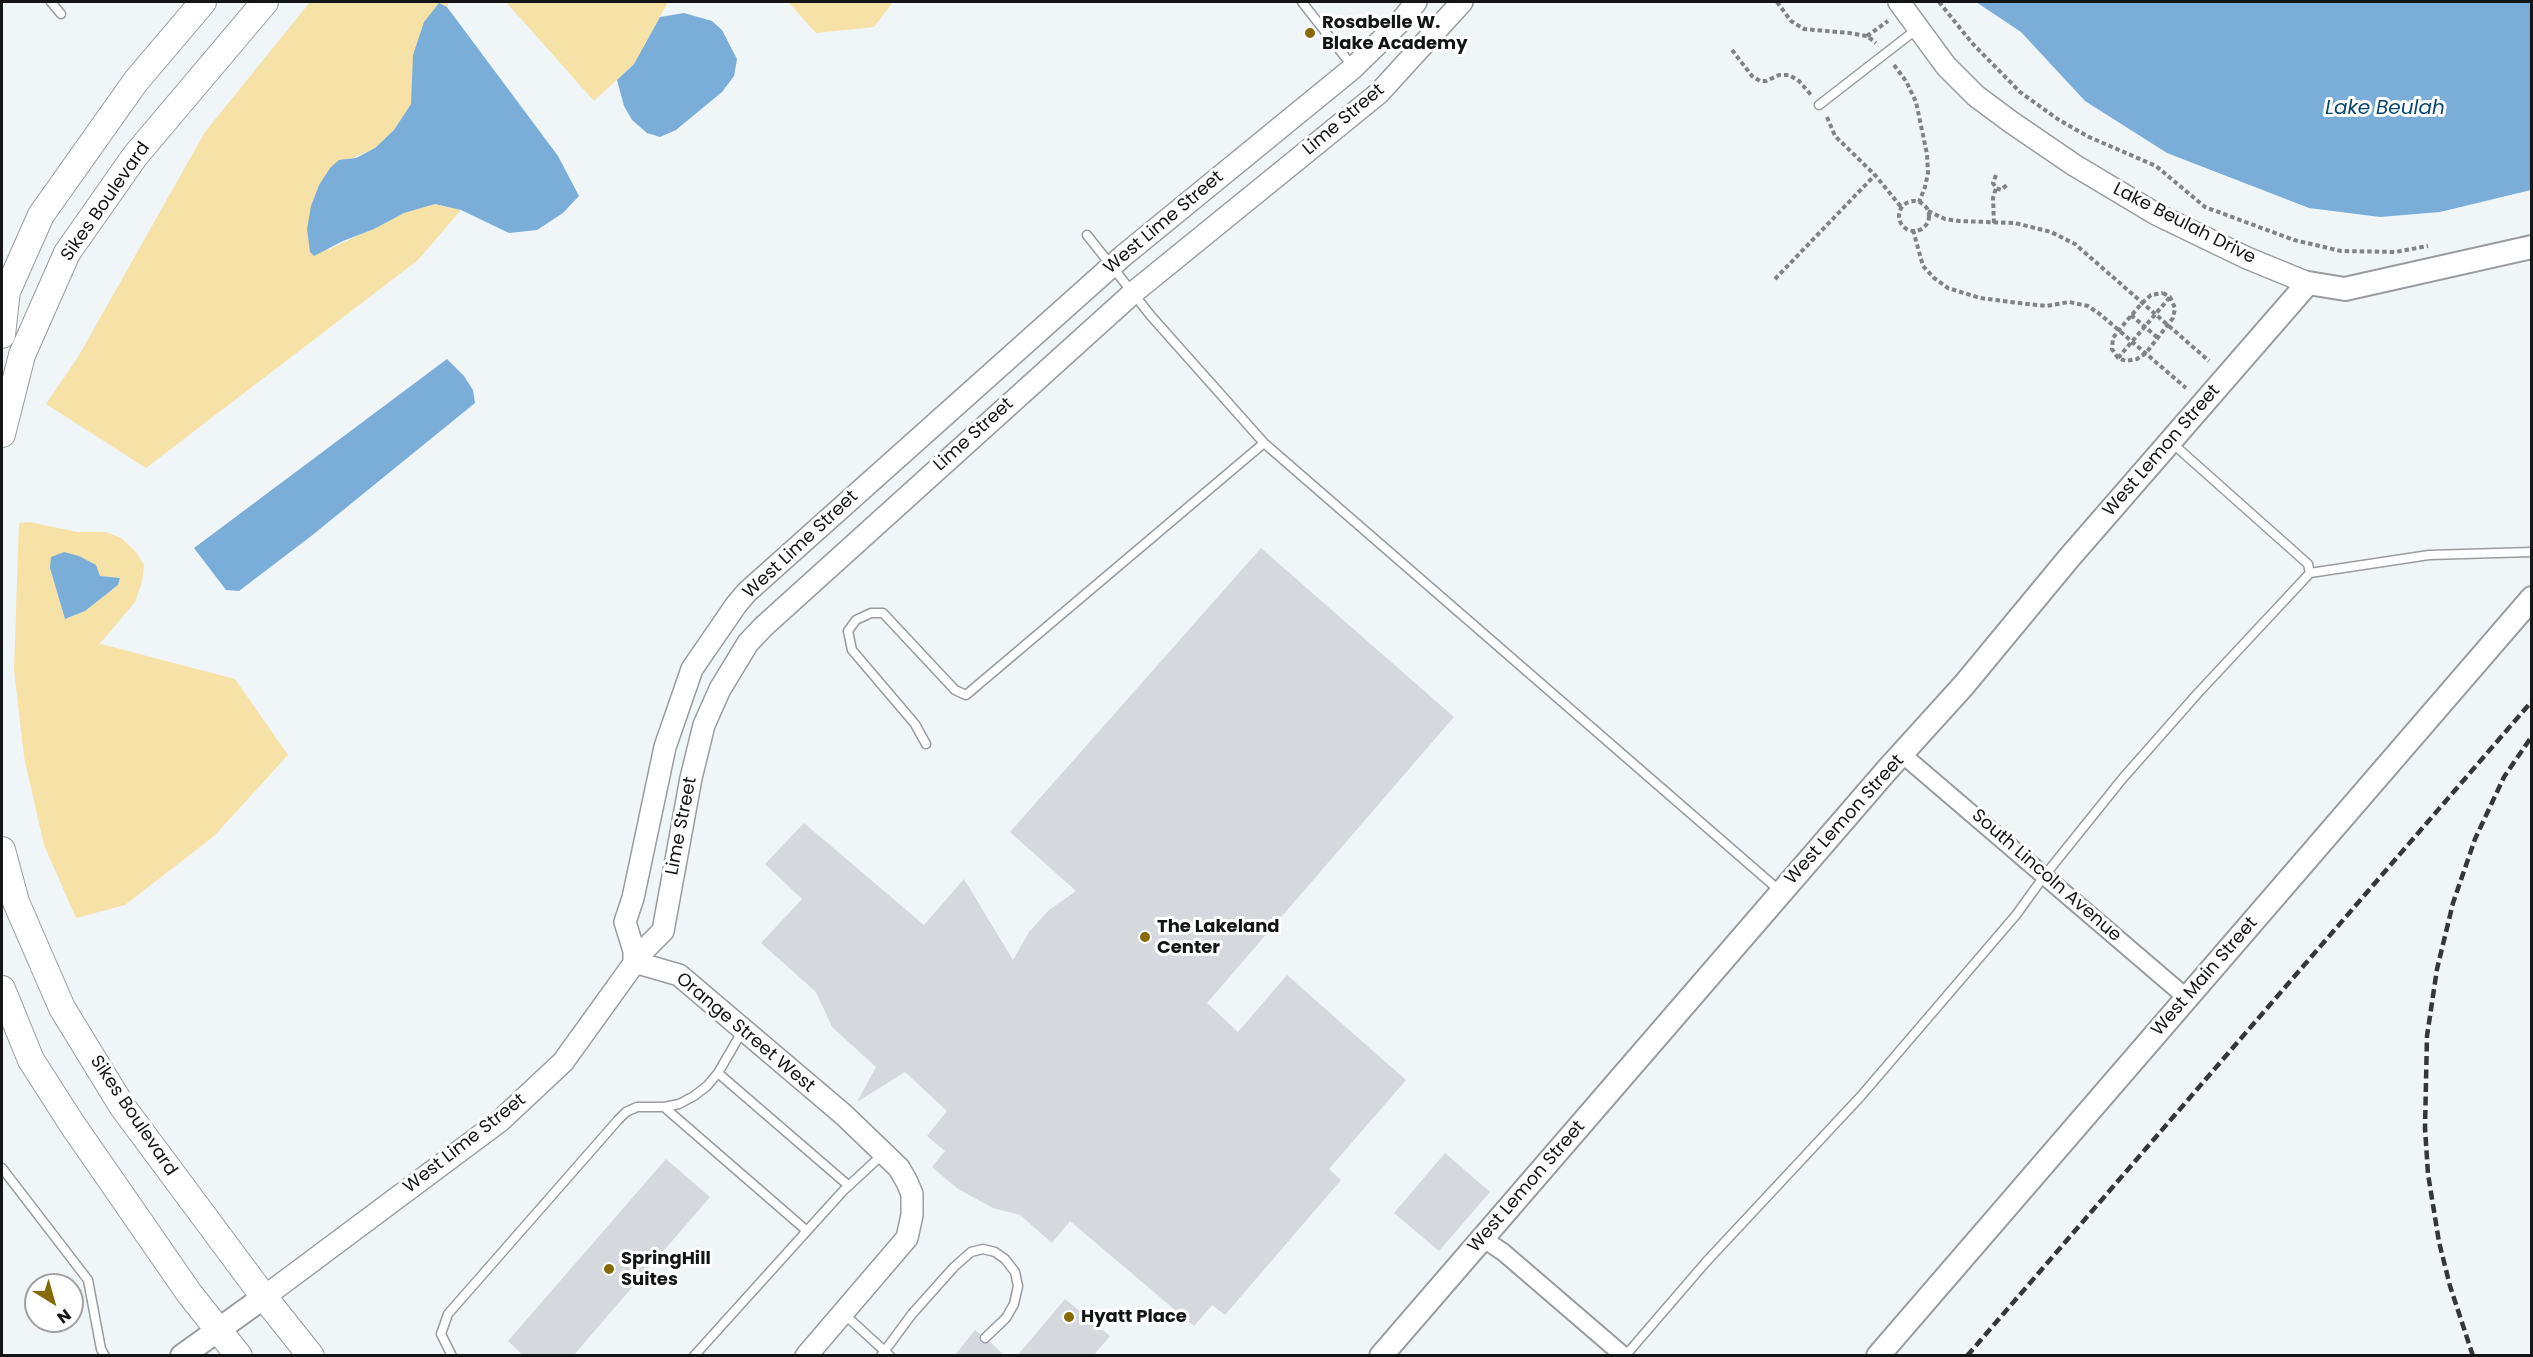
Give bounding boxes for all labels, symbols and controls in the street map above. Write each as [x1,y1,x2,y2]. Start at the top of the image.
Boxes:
place label: Rosabelle W. Blake Academy [1322,12,1468,54]
marker: Rosabelle W. Blake Academy [1303,26,1317,40]
street label: Lime Street [1299,80,1389,160]
water label: Lake Beulah [2325,97,2445,121]
street label: Sikes Boulevard [57,138,155,266]
street label: West Lime Street [1100,167,1228,279]
street label: Lake Beulah Drive [2109,179,2259,269]
street label: West Lemon Street [2099,381,2225,521]
street label: Lime Street [930,394,1018,476]
street label: West Lime Street [739,486,863,604]
street label: West Lemon Street [1781,751,1909,889]
street label: Lime Street [662,775,702,877]
street label: South Lincoln Avenue [1967,805,2125,947]
street label: West Main Street [2147,913,2263,1041]
place label: The Lakeland Center [1157,916,1280,958]
marker: The Lakeland Center [1138,930,1152,944]
street label: Orange Street West [671,969,819,1097]
street label: Sikes Boulevard [85,1052,181,1180]
street label: West Lime Street [400,1090,530,1198]
street label: West Lemon Street [1464,1117,1590,1257]
place label: SpringHill Suites [621,1248,711,1290]
marker: SpringHill Suites [602,1262,616,1276]
north arrow [24,1273,84,1333]
text: N [52,1303,76,1329]
place label: Hyatt Place [1081,1306,1187,1328]
marker: Hyatt Place [1062,1310,1076,1324]

